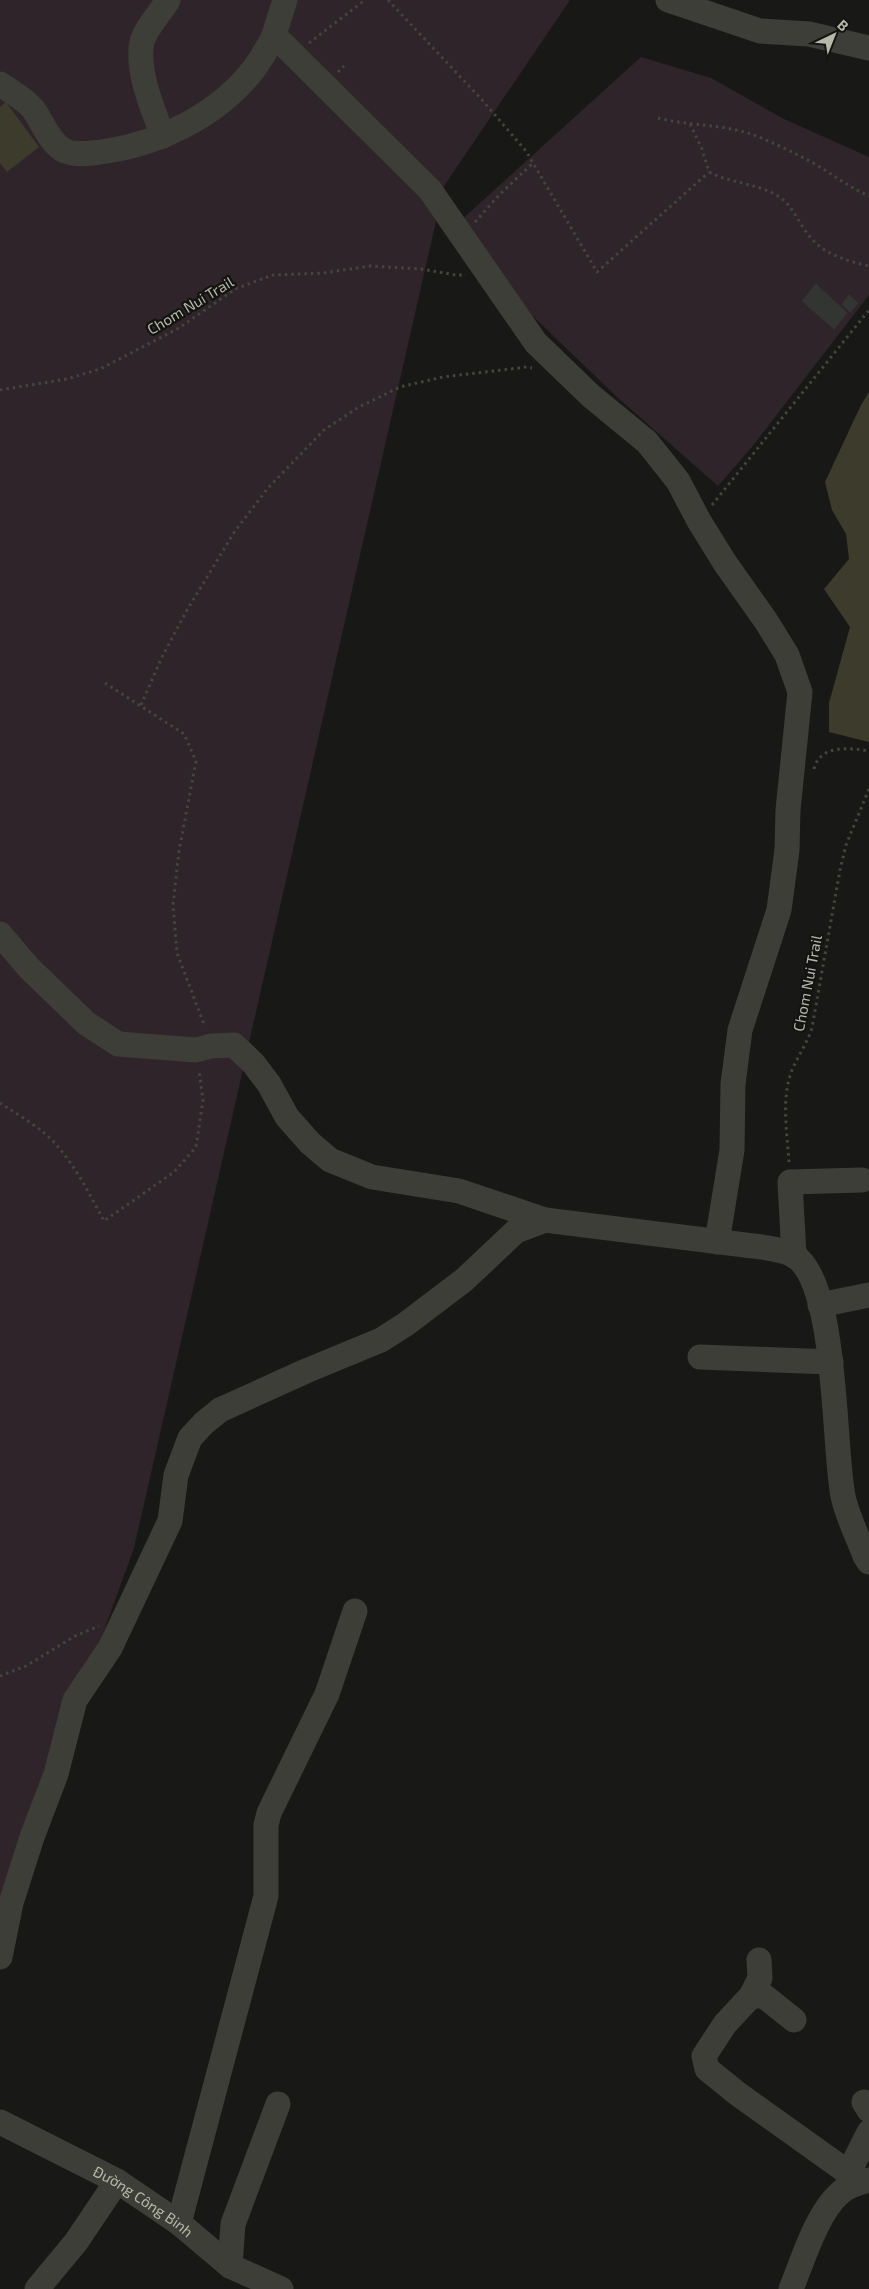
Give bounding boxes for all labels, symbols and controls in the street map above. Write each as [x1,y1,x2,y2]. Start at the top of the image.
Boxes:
north arrow [809,10,859,60]
text: B [834,16,852,34]
street label: Chom Nui Trail [143,272,237,338]
street label: Chom Nui Trail [789,933,825,1033]
street label: Đường Công Binh [91,2162,197,2240]

